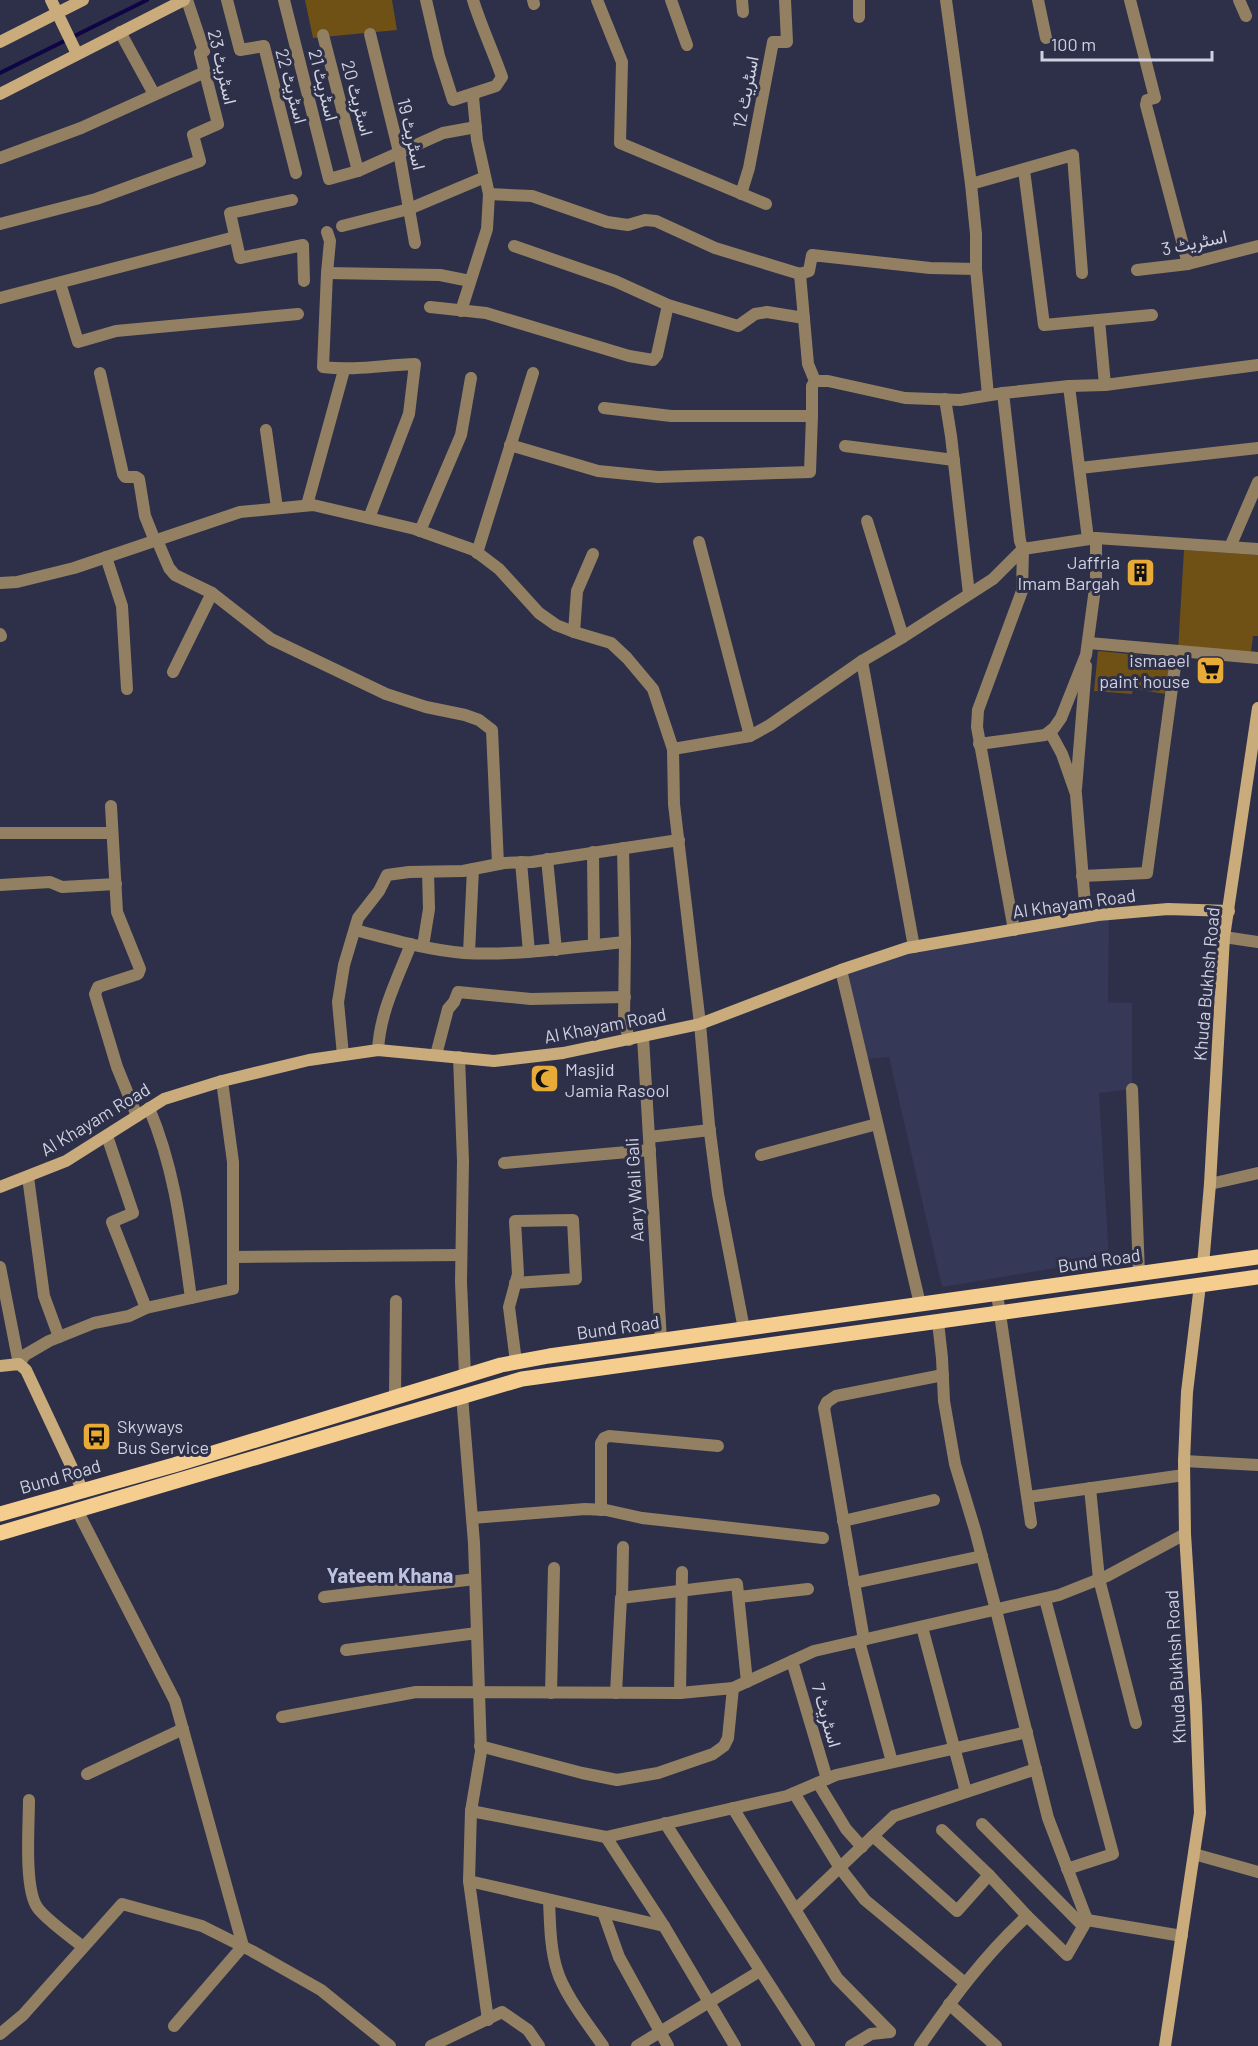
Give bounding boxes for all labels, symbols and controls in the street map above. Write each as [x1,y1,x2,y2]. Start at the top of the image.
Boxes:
scale bar [1042,24,1212,62]
street label: اسٹریٹ 23 [203,27,242,107]
text: 100 m [1051,33,1096,55]
street label: اسٹریٹ 22 [270,46,313,126]
street label: اسٹریٹ 21 [304,47,344,123]
street label: اسٹریٹ 12 [727,54,764,130]
street label: اسٹریٹ 20 [336,58,379,138]
street label: اسٹریٹ 19 [392,96,431,172]
street label: اسٹریٹ 3 [1159,224,1229,261]
place label: Jaffria Imam Bargah [1018,551,1120,594]
building icon: Jaffria Imam Bargah [1125,556,1157,588]
place label: ismaeel paint house [1099,649,1190,692]
supermarket icon: ismaeel paint house [1195,654,1227,686]
street label: Al Khayam Road [1011,883,1137,923]
street label: Khuda Bukhsh Road [1188,906,1224,1062]
street label: Al Khayam Road [542,1002,668,1048]
place label: Masjid Jamia Rasool [565,1058,670,1101]
mosque icon: Masjid Jamia Rasool [528,1063,560,1095]
street label: Al Khayam Road [36,1078,154,1160]
street label: Aary Wali Gali [620,1137,648,1243]
street label: Bund Road [1056,1243,1142,1277]
street label: Bund Road [575,1310,661,1344]
place label: Skyways Bus Service [117,1415,209,1458]
bus stop icon: Skyways Bus Service [80,1420,112,1452]
street label: Bund Road [17,1454,103,1498]
district label: Yateem Khana [327,1563,453,1587]
street label: Khuda Bukhsh Road [1160,1589,1190,1745]
street label: اسٹریٹ 7 [806,1680,847,1750]

